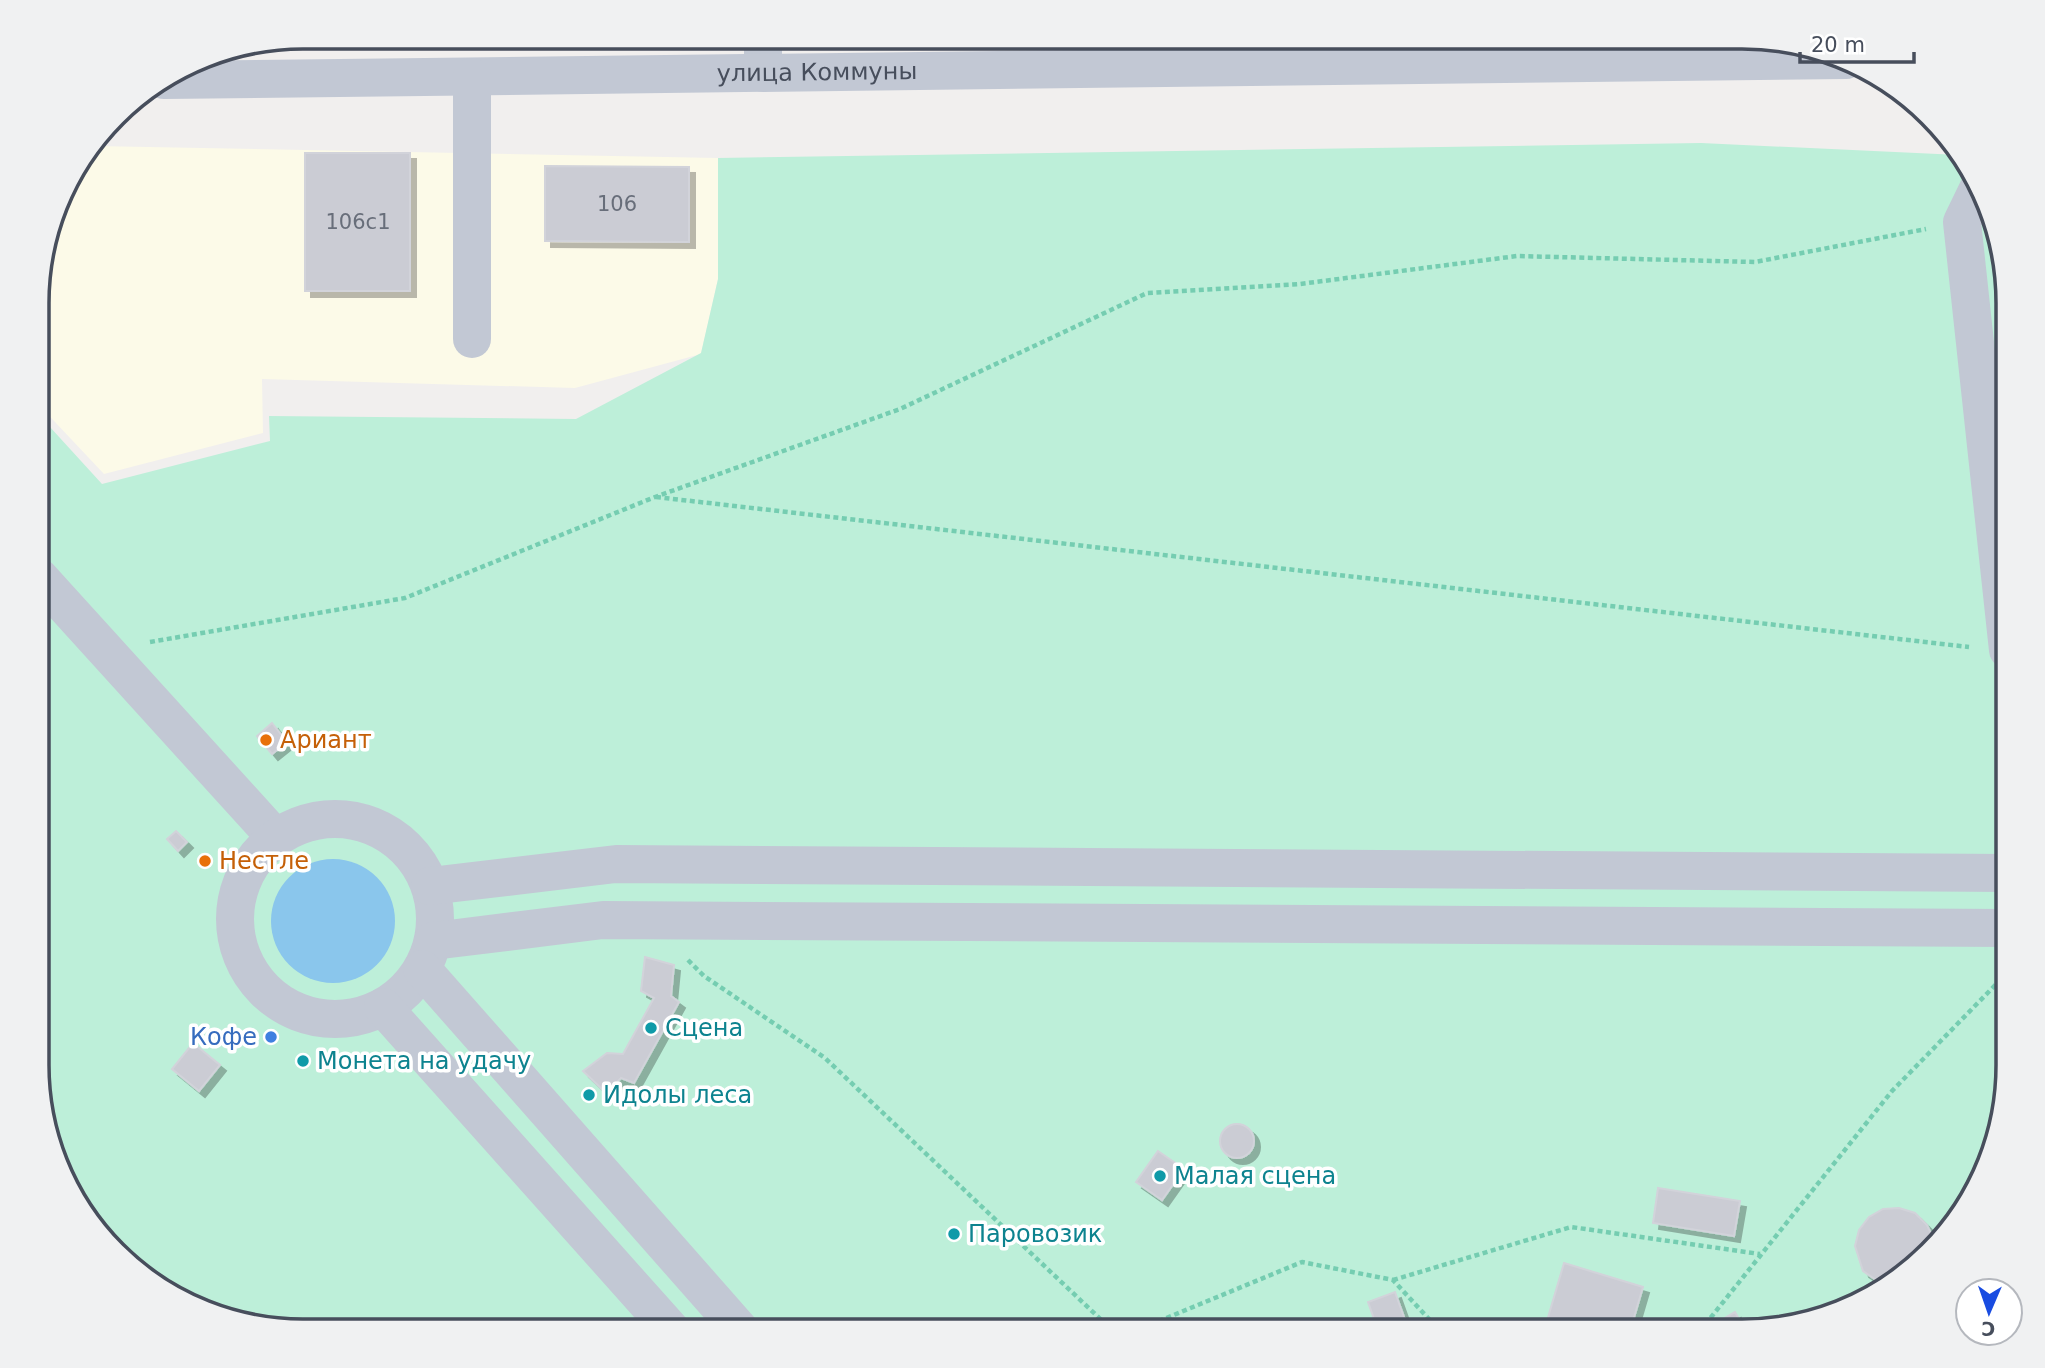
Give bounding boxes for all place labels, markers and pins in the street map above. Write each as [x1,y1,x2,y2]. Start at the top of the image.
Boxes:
place label: Ариант [280,726,372,754]
marker: Ариант [258,732,274,748]
place label: Нестле [219,847,309,875]
marker: Нестле [197,853,213,869]
place label: Сцена [665,1014,743,1042]
marker: Сцена [643,1020,659,1036]
place label: Кофе [190,1023,257,1051]
marker: Кофе [263,1029,279,1045]
place label: Монета на удачу [317,1047,531,1075]
marker: Монета на удачу [295,1053,311,1069]
place label: Идолы леса [603,1081,752,1109]
marker: Идолы леса [581,1087,597,1103]
place label: Малая сцена [1174,1162,1336,1190]
marker: Малая сцена [1152,1168,1168,1184]
place label: Паровозик [968,1220,1102,1248]
marker: Паровозик [946,1226,962,1242]

